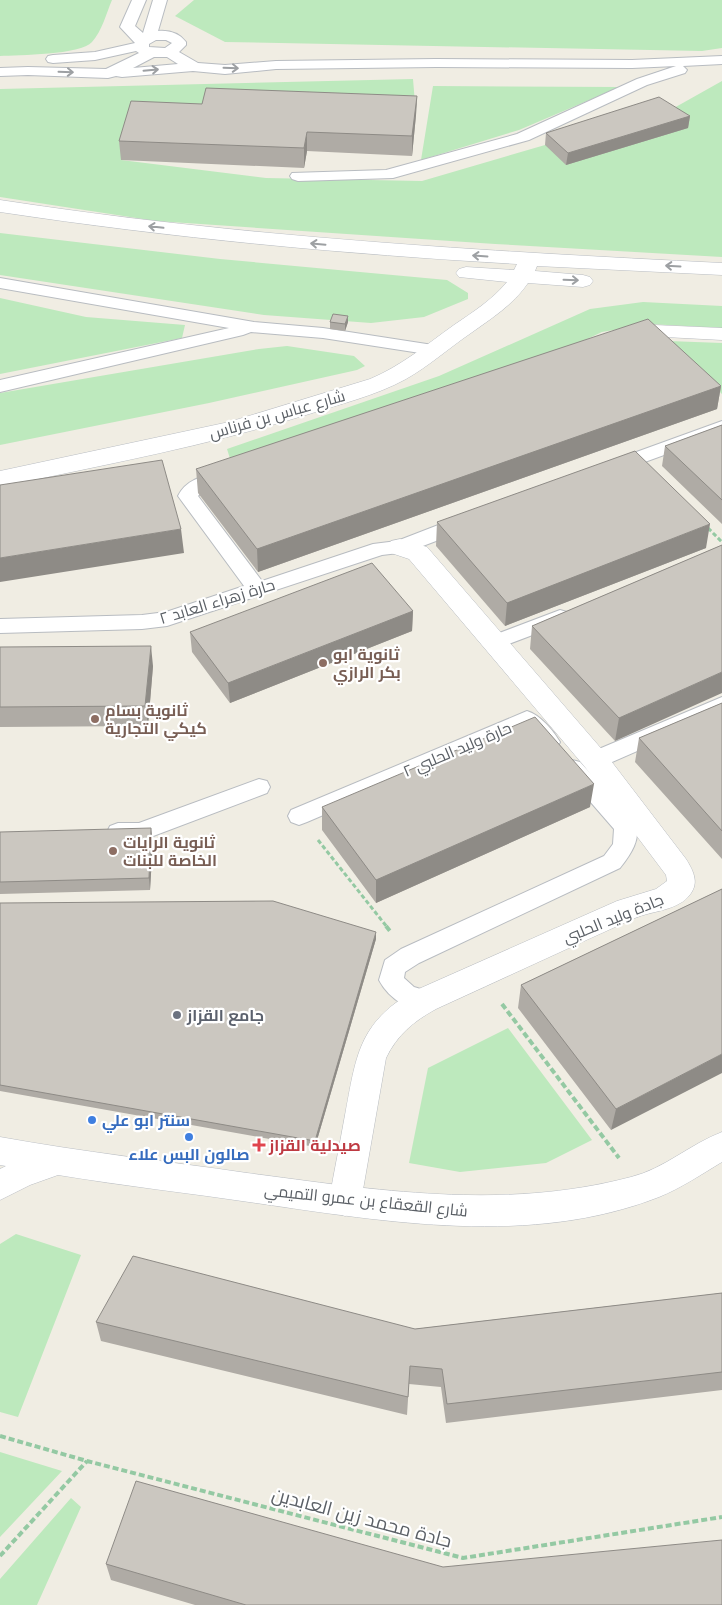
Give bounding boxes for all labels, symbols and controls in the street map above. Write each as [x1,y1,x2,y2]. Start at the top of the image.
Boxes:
one-way arrow [223,64,239,73]
one-way arrow [143,66,159,75]
one-way arrow [58,67,74,77]
one-way arrow [149,222,165,232]
one-way arrow [310,239,326,248]
one-way arrow [472,251,488,260]
one-way arrow [666,262,682,271]
one-way arrow [562,275,579,285]
street label: شارع عباس بن فرناس [207,385,348,445]
street label: حارة زهراء العابد ٢ [157,574,277,628]
place label: ثانوية ابو بكر الرازي [333,644,401,685]
marker: ثانوية ابو بكر الرازي [317,657,329,669]
place label: ثانوية بسام كيكي التجارية [105,700,207,741]
marker: ثانوية بسام كيكي التجارية [89,713,101,725]
street label: حارة وليد الحلبي ٢ [400,717,516,785]
place label: ثانوية الرايات الخاصة للبنات [123,832,217,870]
marker: ثانوية الرايات الخاصة للبنات [107,845,119,857]
street label: جادة وليد الحلبي [560,889,668,951]
place label: جامع القزاز [186,1005,264,1026]
marker: جامع القزاز [171,1009,183,1021]
place label: سنتر ابو علي [102,1110,190,1133]
marker: سنتر ابو علي [86,1114,98,1126]
marker: صالون البس علاء [183,1131,195,1143]
place label: صيدلية القزاز [268,1135,361,1155]
marker: صيدلية القزاز [253,1139,265,1151]
place label: صالون البس علاء [129,1144,249,1164]
street label: شارع القعقاع بن عمرو التميمي [263,1179,469,1225]
street label: جادة محمد زين العابدين [269,1481,455,1553]

